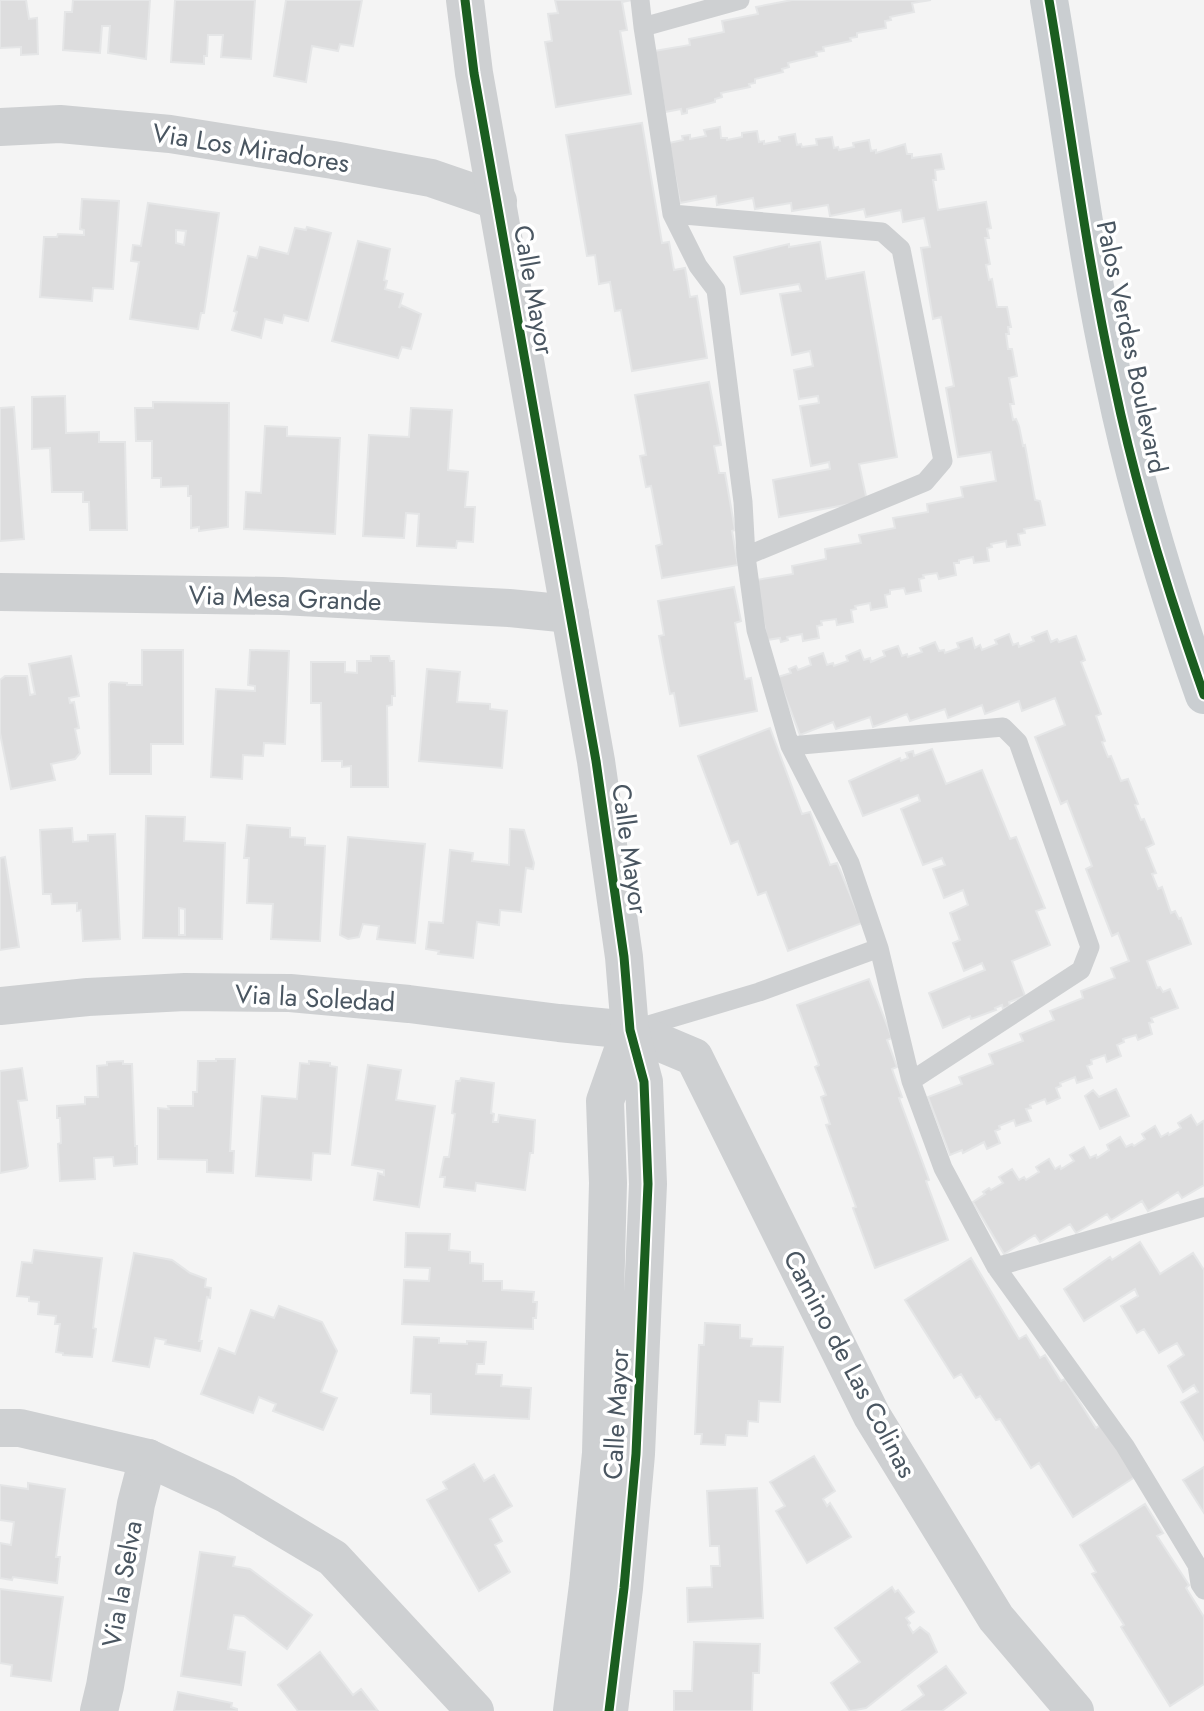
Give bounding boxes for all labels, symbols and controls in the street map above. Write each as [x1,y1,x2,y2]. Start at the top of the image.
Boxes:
street label: Via Los Miradores [150,114,352,182]
street label: Palos Verdes Boulevard [1087,217,1177,477]
street label: Calle Mayor [504,222,564,358]
street label: Via Mesa Grande [188,576,382,620]
street label: Calle Mayor [602,781,658,917]
street label: Via la Soledad [234,975,396,1021]
street label: Camino de Las Colinas [774,1243,926,1485]
street label: Calle Mayor [594,1347,638,1480]
street label: Via la Selva [92,1518,152,1650]

